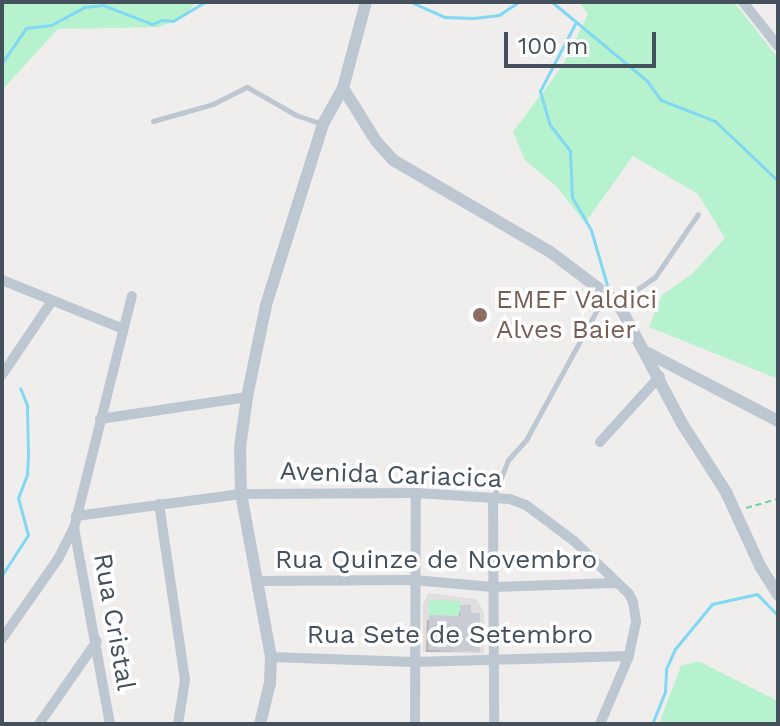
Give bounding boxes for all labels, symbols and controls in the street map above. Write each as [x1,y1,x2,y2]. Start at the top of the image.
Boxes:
scale bar [508,16,660,66]
text: 100 m [518,32,588,60]
place label: EMEF Valdici Alves Baier [496,284,659,346]
marker: EMEF Valdici Alves Baier [471,306,489,324]
street label: Avenida Cariacica [279,456,503,494]
street label: Rua Quinze de Novembro [275,544,597,576]
street label: Rua Cristal [87,551,141,693]
street label: Rua Sete de Setembro [307,619,593,651]

